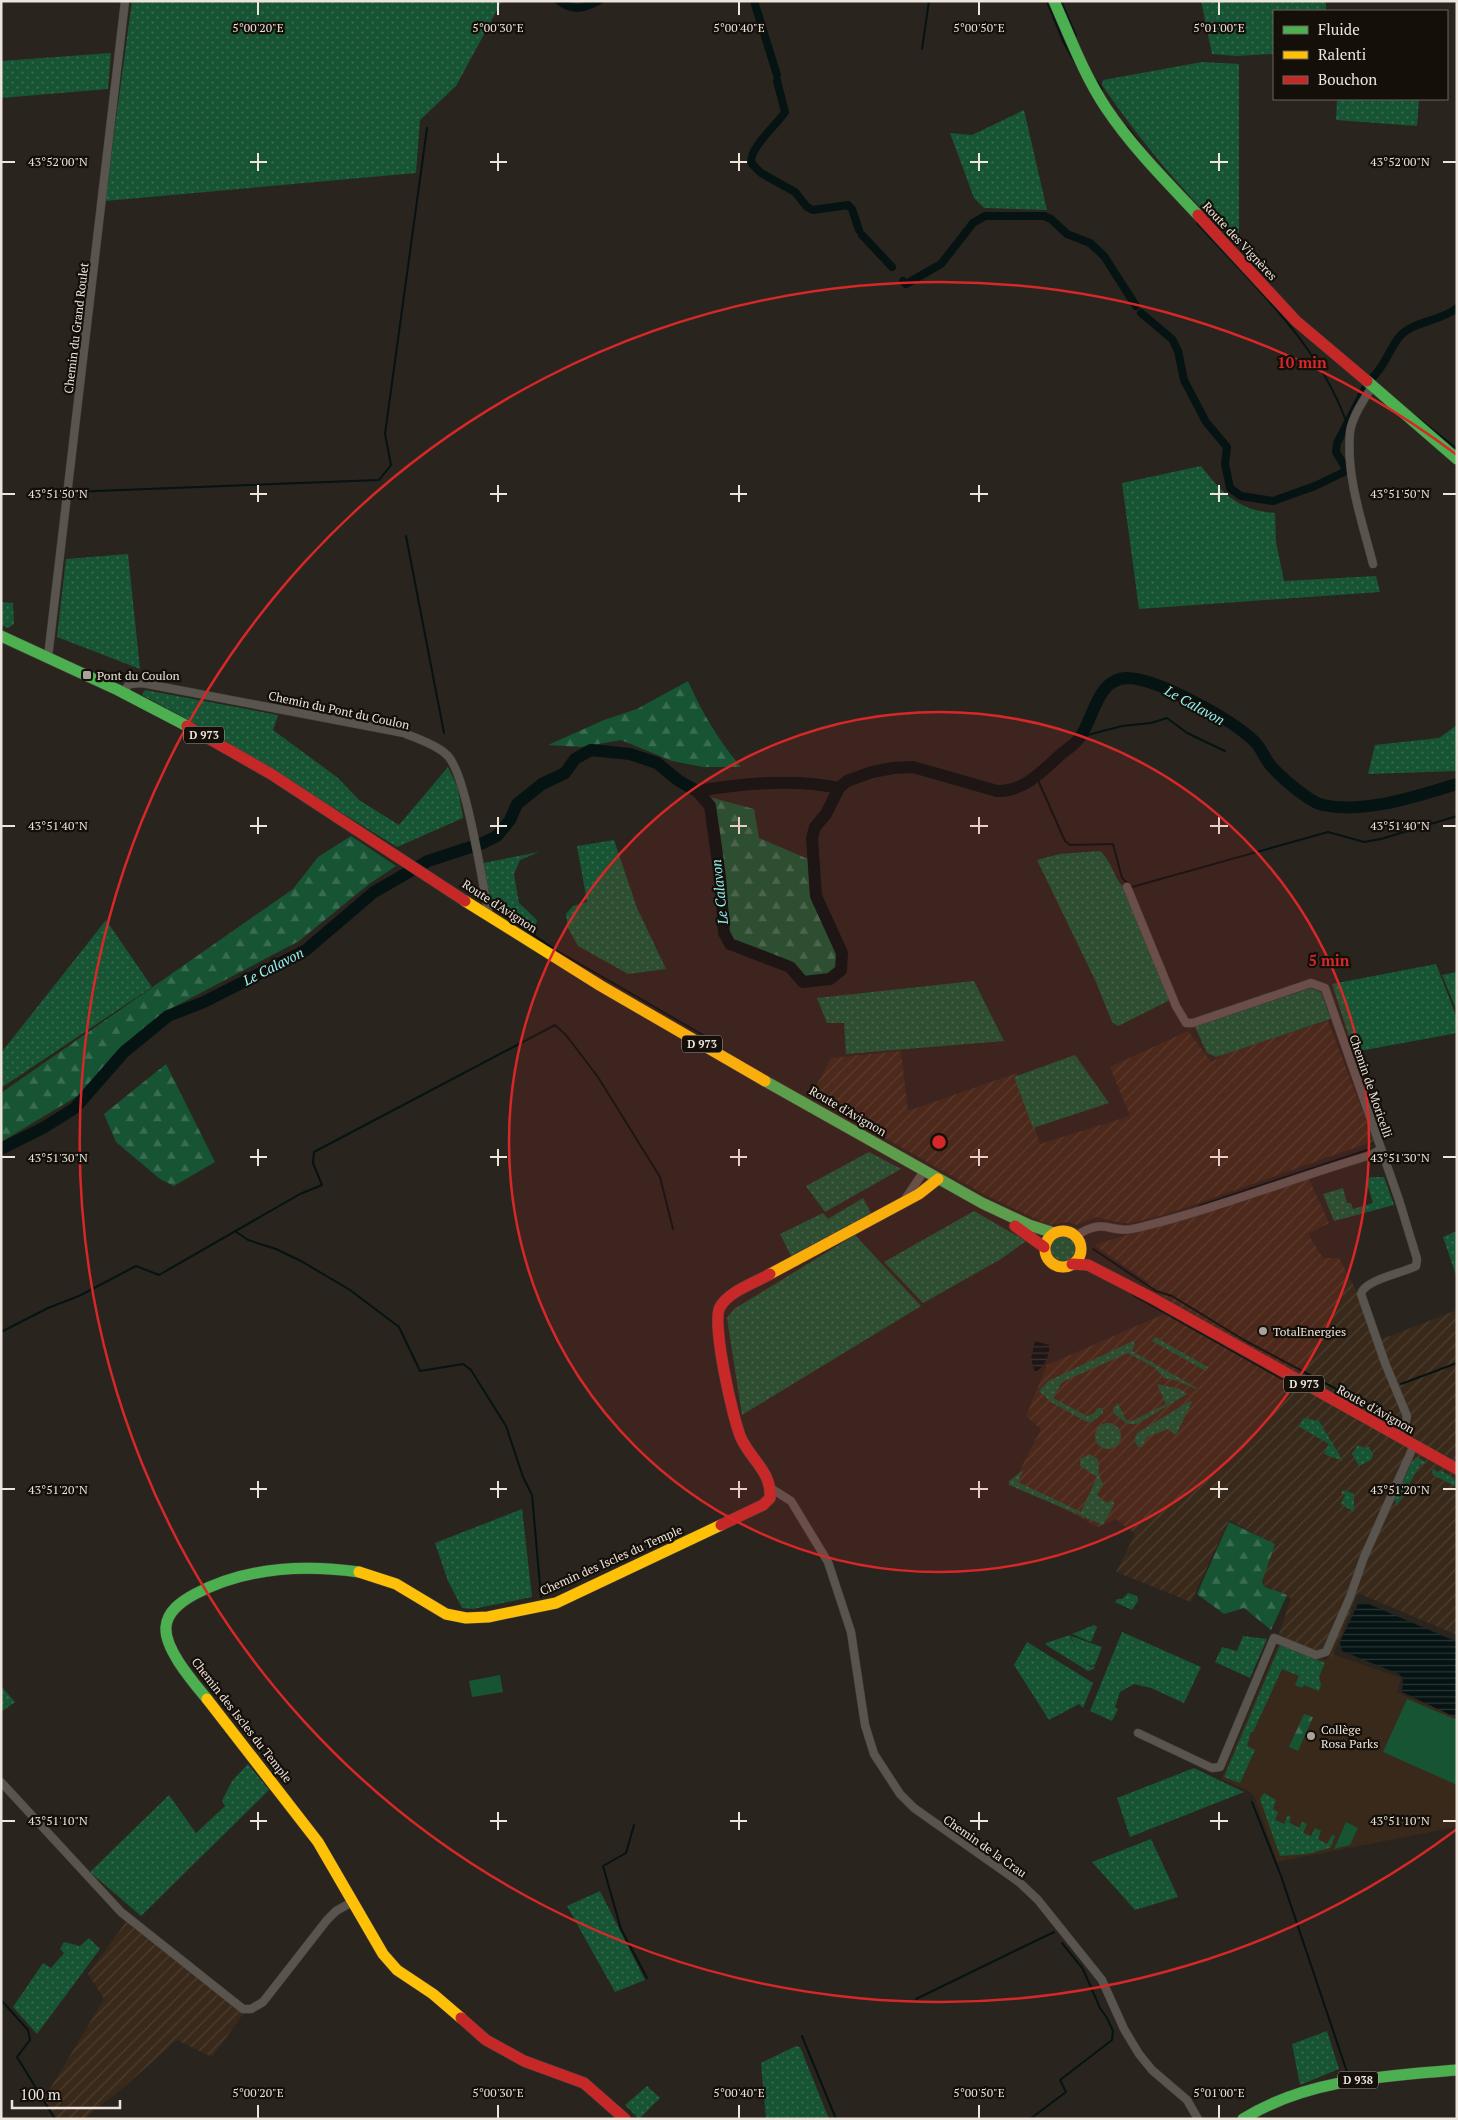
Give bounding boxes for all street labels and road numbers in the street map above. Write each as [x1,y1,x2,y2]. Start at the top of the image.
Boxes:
street label: Route des Vignères [1200,199,1280,283]
street label: Chemin du Grand Roulet [61,261,92,394]
street label: Chemin du Pont du Coulon [267,688,411,732]
road number: D 973 [184,726,224,744]
street label: Route d'Avignon [460,876,540,936]
street label: Chemin de Moricelli [1346,1033,1396,1140]
road number: D 973 [682,1036,722,1052]
street label: Route d'Avignon [807,1083,889,1139]
road number: D 973 [1284,1376,1324,1392]
street label: Route d'Avignon [1335,1381,1417,1437]
street label: Chemin des Iscles du Temple [537,1522,685,1598]
street label: Chemin des Iscles du Temple [189,1655,295,1785]
street label: Chemin de la Crau [940,1812,1030,1880]
road number: D 938 [1338,2072,1378,2088]

